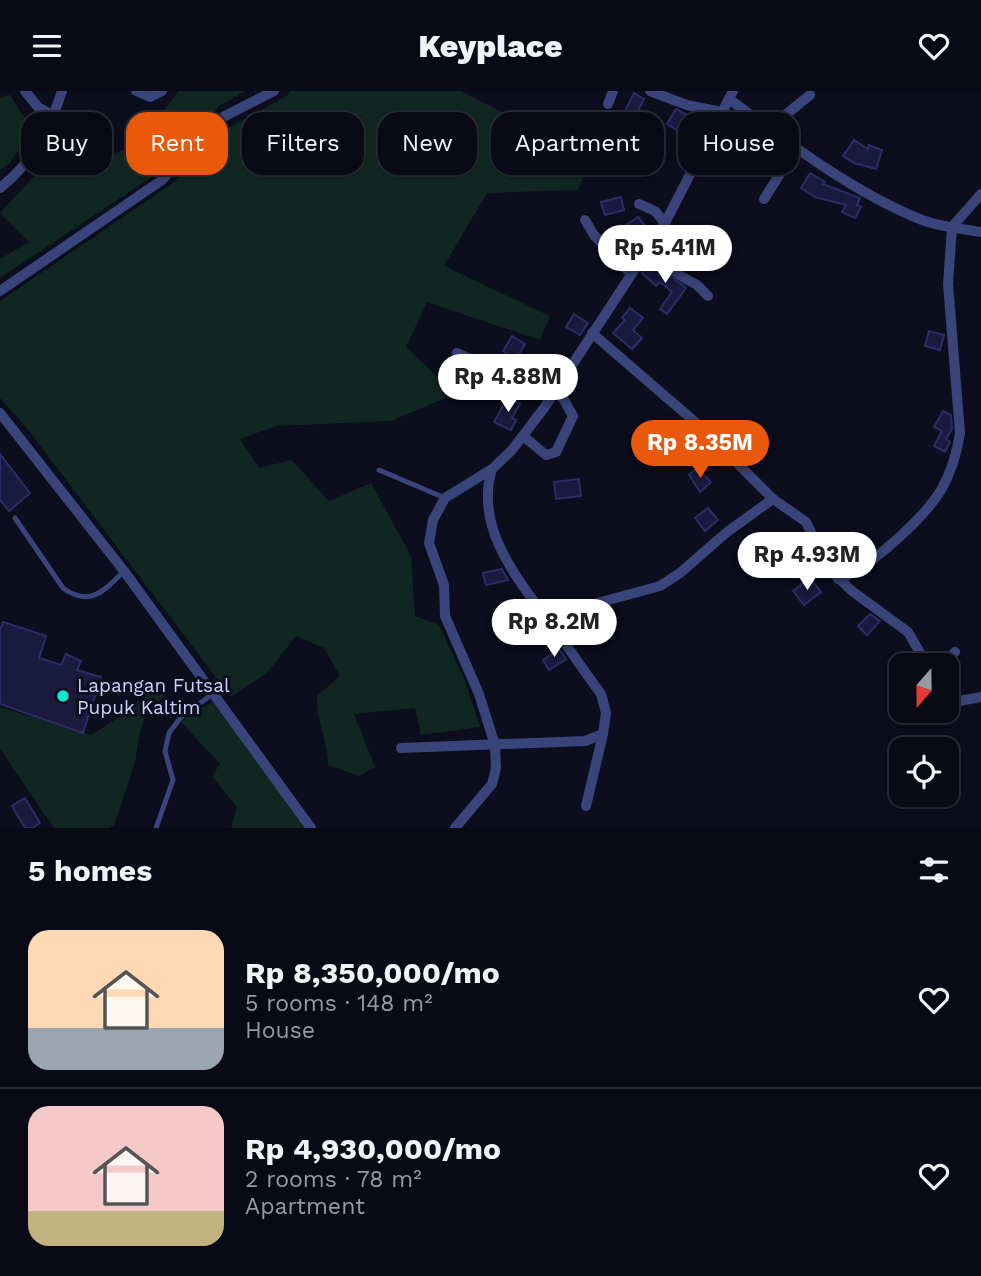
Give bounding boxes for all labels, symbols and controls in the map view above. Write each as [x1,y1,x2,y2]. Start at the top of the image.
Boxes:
icon: menu [28,27,66,65]
text: Keyplace [418,27,563,65]
icon: heart [915,27,953,65]
chip: Buy [21,112,112,175]
chip: Rent [126,112,228,175]
chip: Filters [242,112,364,175]
chip: New [378,112,477,175]
chip: Apartment [491,112,664,175]
chip: House [678,112,799,175]
pin: Rp 5.41M [593,225,737,285]
text: Rp 5.41M [614,234,716,261]
pin: Rp 4.88M [436,355,580,414]
text: Rp 4.88M [454,363,562,390]
pin: Rp 8.35M [628,421,772,480]
text: Rp 8.35M [647,429,753,456]
pin: Rp 4.93M [735,533,879,592]
text: Rp 4.93M [754,541,860,568]
pin: Rp 8.2M [489,599,619,659]
text: Rp 8.2M [508,608,600,635]
north arrow [889,653,959,723]
map controls [889,653,959,807]
place label: Lapangan Futsal Pupuk Kaltim [77,674,230,719]
marker: Lapangan Futsal Pupuk Kaltim [55,688,71,704]
button: locate [889,737,959,807]
icon: filters [915,851,953,889]
text: 5 homes [28,853,152,888]
text: Rp 8,350,000/mo [245,955,500,990]
icon: home [84,958,168,1042]
icon: heart [915,981,953,1019]
text: 5 rooms · 148 m² [245,990,433,1017]
text: House [245,1017,315,1044]
text: Rp 4,930,000/mo [245,1131,501,1166]
icon: home [84,1134,168,1218]
icon: heart [915,1157,953,1195]
text: 2 rooms · 78 m² [245,1166,422,1193]
text: Apartment [245,1193,365,1220]

